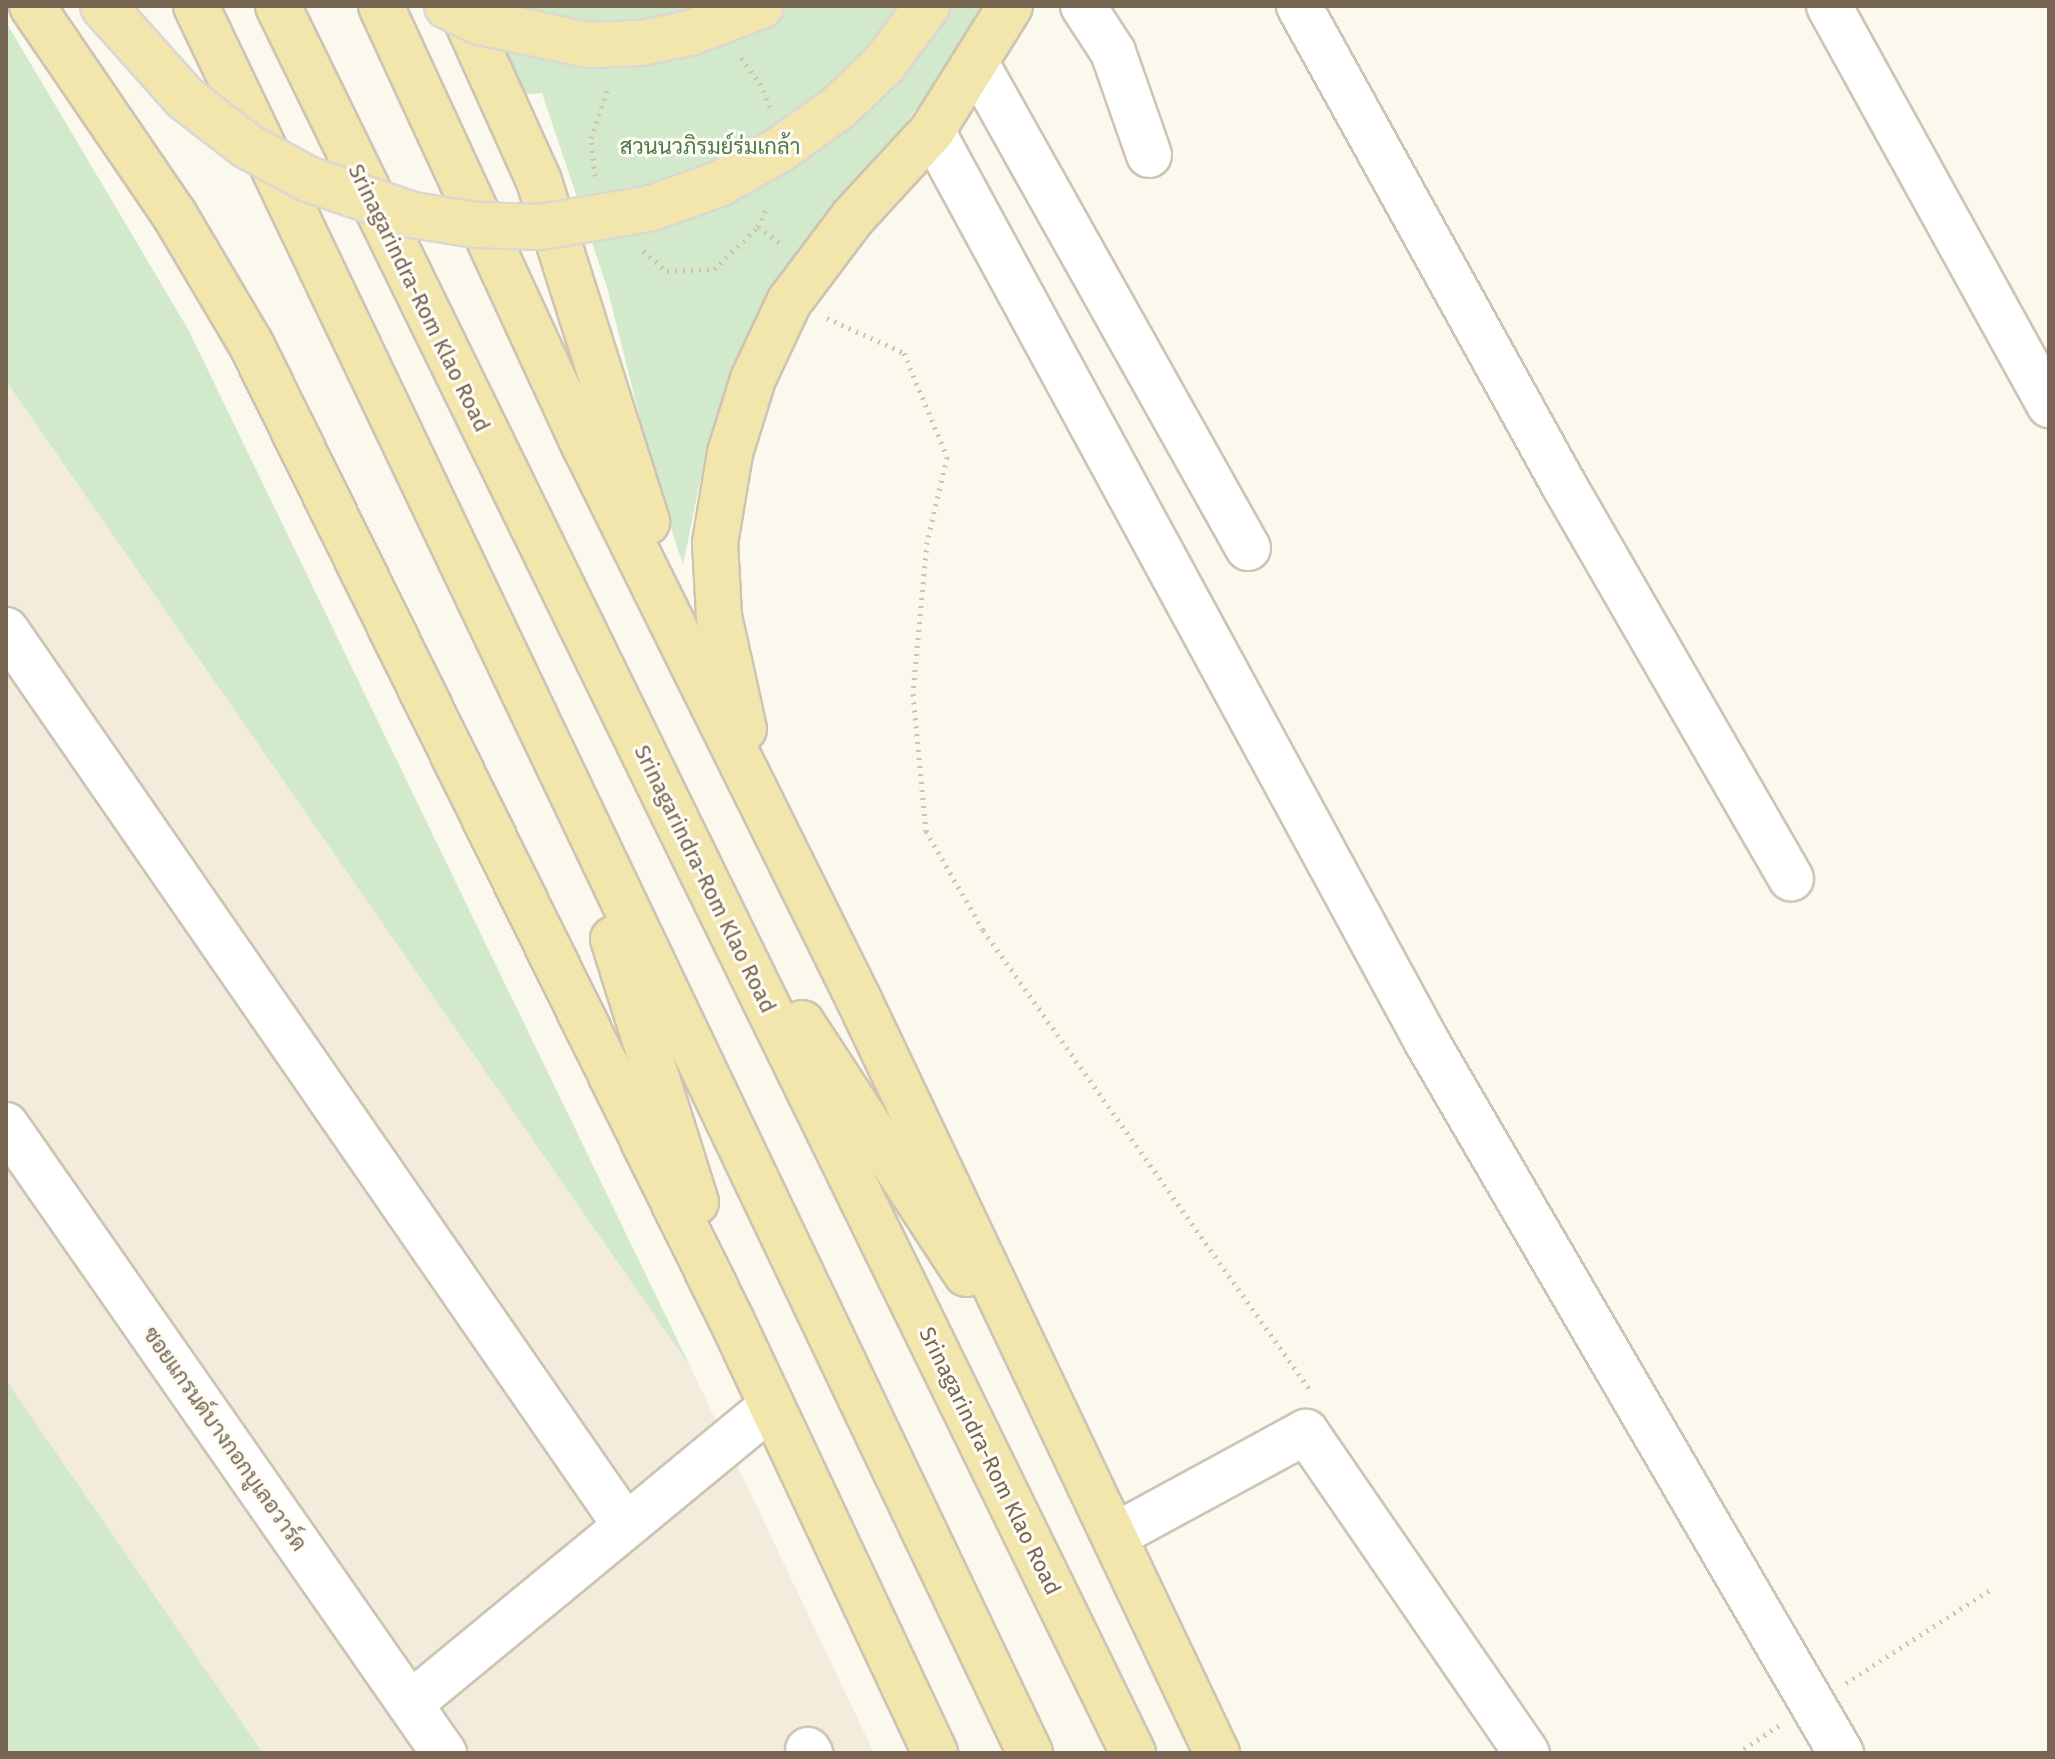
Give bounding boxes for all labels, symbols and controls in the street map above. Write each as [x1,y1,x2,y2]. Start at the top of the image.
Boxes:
park label: สวนนวภิรมย์ร่มเกล้า [620,134,800,160]
street label: Srinagarindra-Rom Klao Road [343,160,495,436]
street label: Srinagarindra-Rom Klao Road [629,741,781,1017]
street label: ซอยแกรนด์บางกอกบูเลอวาร์ด [137,1322,313,1556]
street label: Srinagarindra-Rom Klao Road [914,1323,1066,1599]

